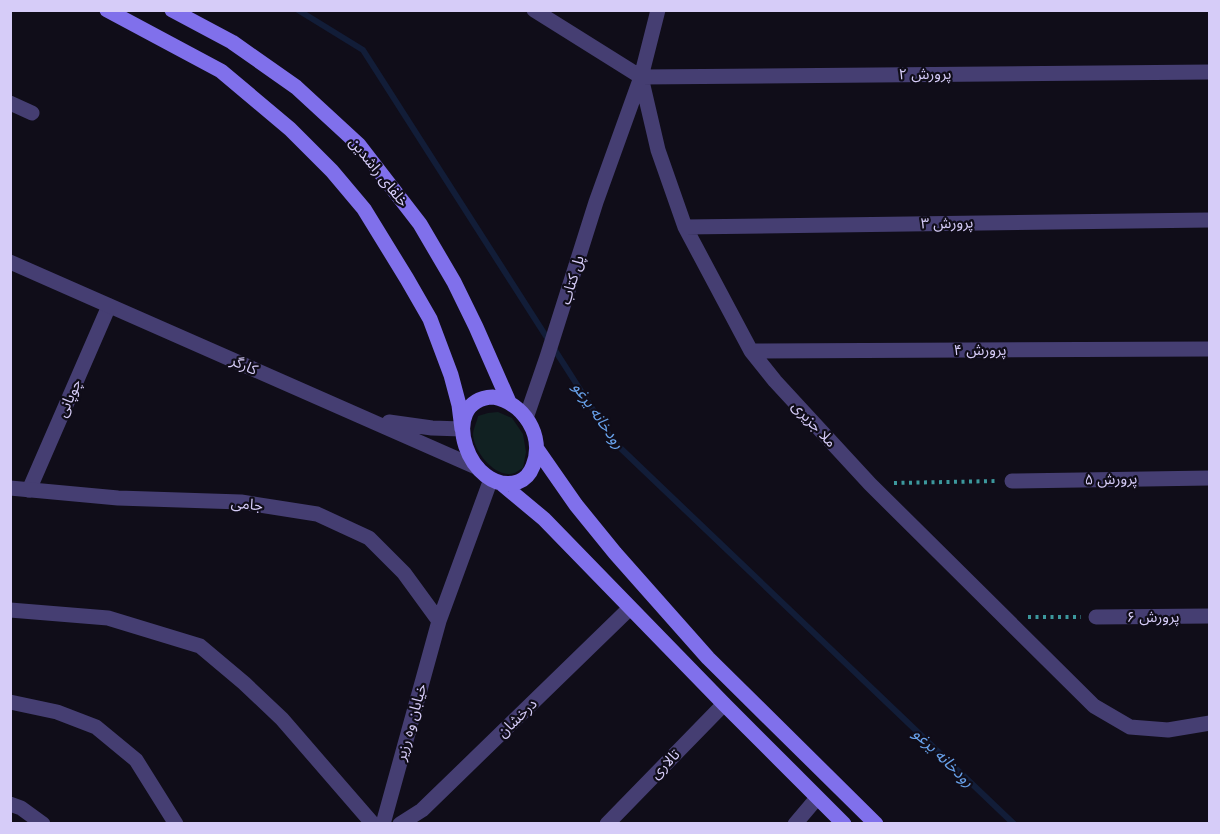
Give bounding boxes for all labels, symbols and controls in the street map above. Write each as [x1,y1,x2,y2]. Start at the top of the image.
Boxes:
street label: پرورش ۲ [899,64,951,84]
street label: خلفای راشدین [345,133,413,211]
street label: پرورش ۳ [920,213,974,234]
street label: پل کتاب [555,253,589,307]
street label: پرورش ۴ [954,340,1006,360]
street label: کارگر [227,350,261,379]
street label: چوپانی [52,376,86,420]
water label: رودخانه یرغو [569,378,629,453]
street label: ملا جزیری [788,396,841,451]
street label: پرورش ۵ [1084,469,1138,490]
street label: جامی [230,492,264,515]
street label: پرورش ۶ [1127,607,1179,627]
street label: خیابان وه رزیر [390,681,431,764]
street label: درخشان [493,694,541,741]
water label: رودخانه یرغو [909,723,979,791]
street label: تالاری [646,745,684,783]

